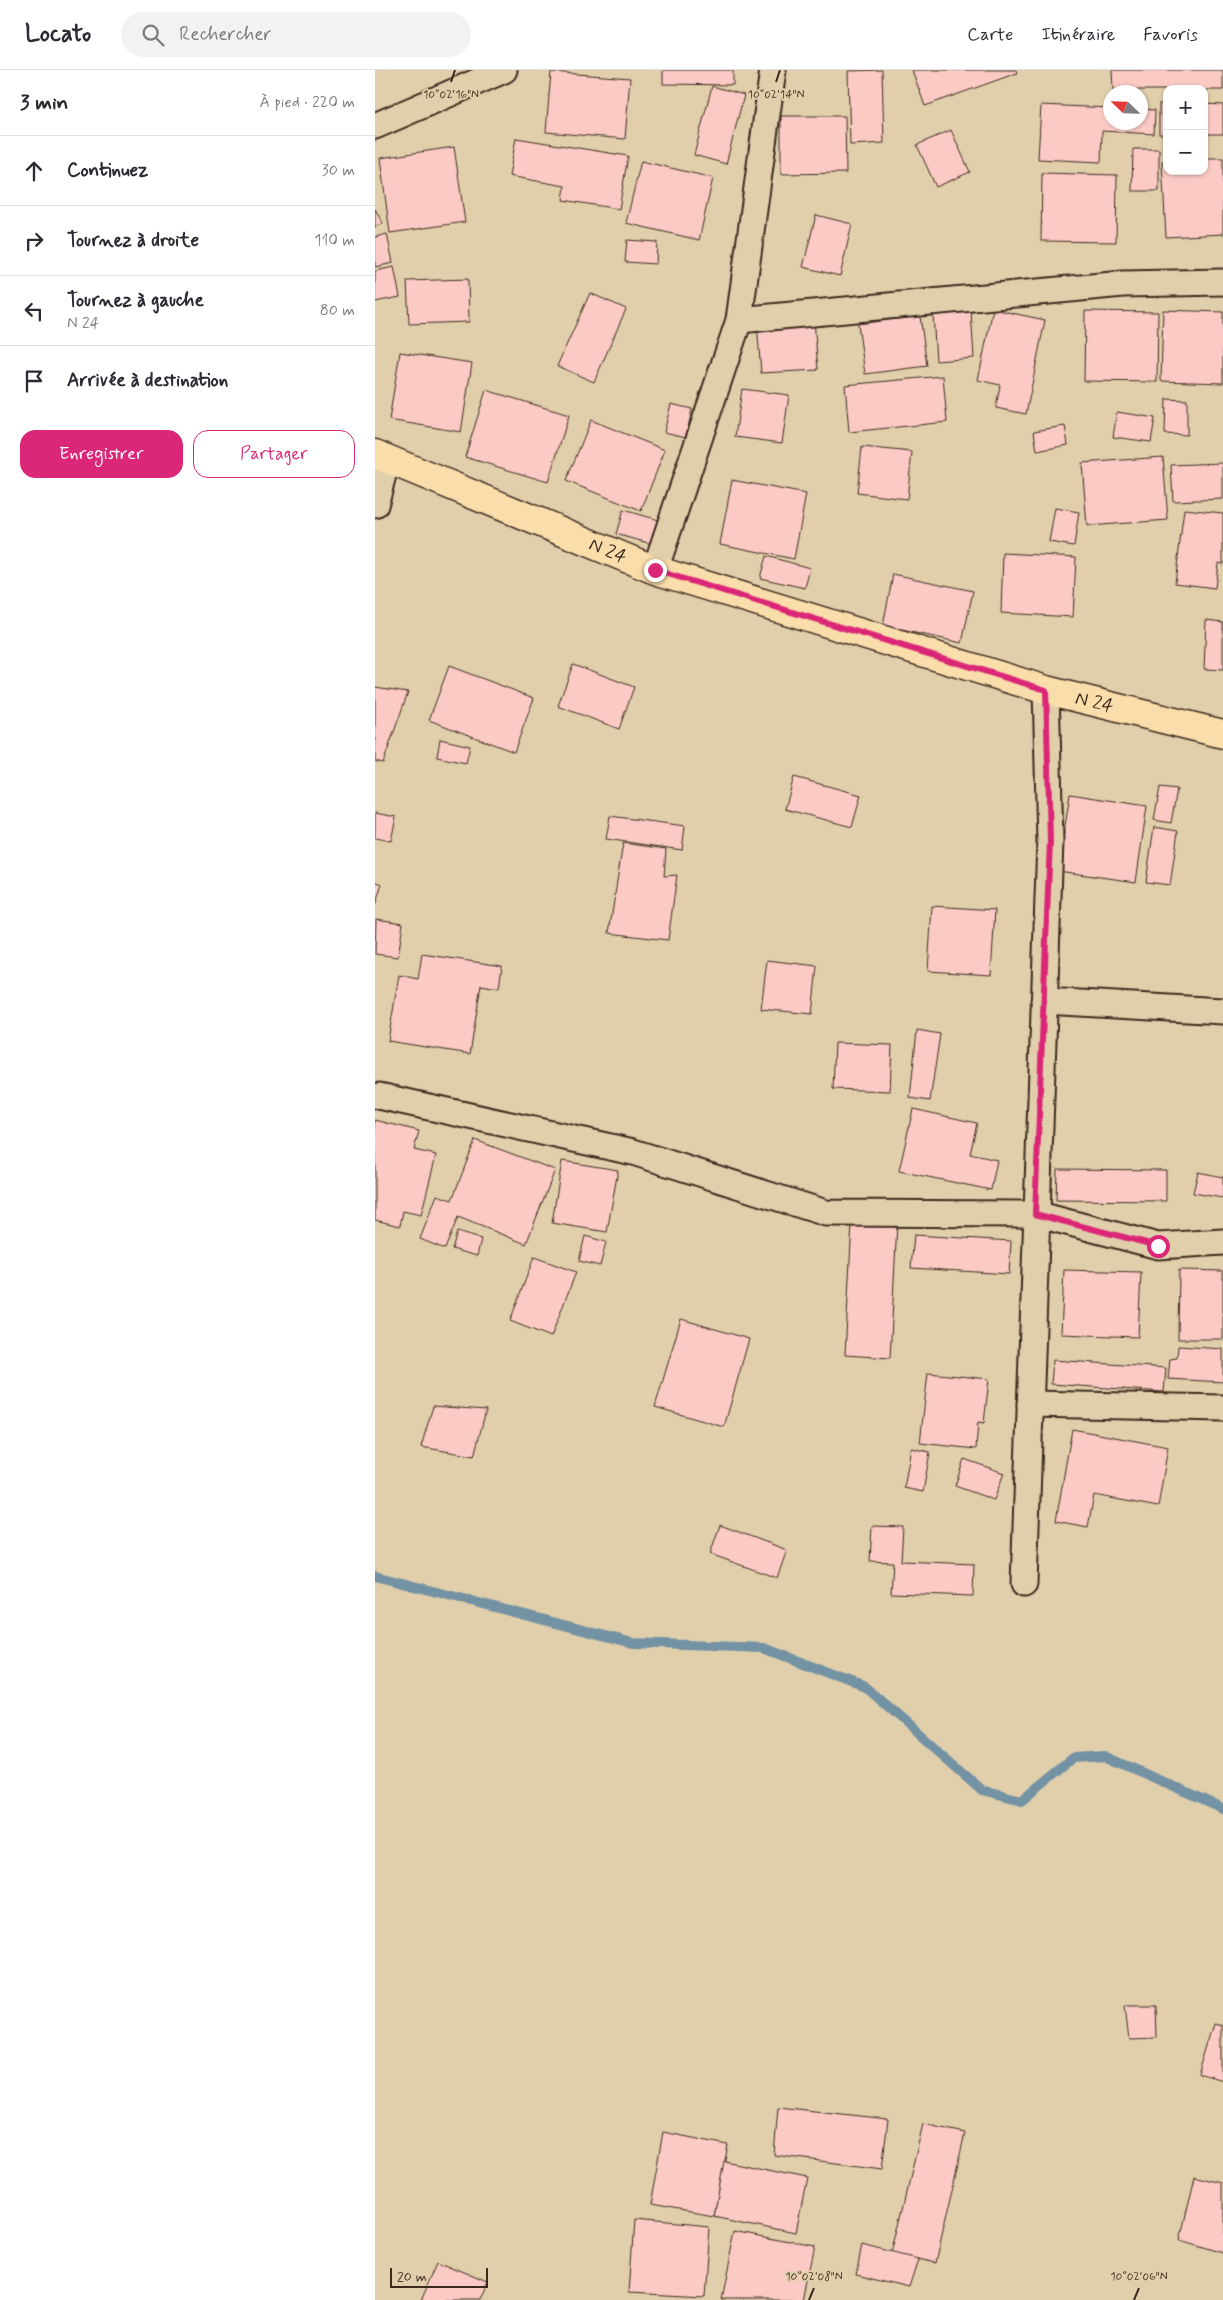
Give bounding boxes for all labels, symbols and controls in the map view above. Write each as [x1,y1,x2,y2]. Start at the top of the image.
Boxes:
search box [121,12,471,57]
text: Locato [25,19,91,50]
icon: search [139,21,167,49]
text: Rechercher [179,22,272,47]
text: Carte [967,23,1013,47]
text: Itinéraire [1041,23,1115,47]
text: Favoris [1143,23,1198,47]
north arrow [1103,85,1148,130]
map controls [1163,85,1208,175]
button: + [1163,85,1208,130]
text: 10°02'16"N [423,87,479,103]
text: 10°02'14"N [748,87,804,103]
text: 3 min [20,89,68,117]
text: À pied · 220 m [260,92,355,113]
button: − [1163,130,1208,175]
icon: ahead [20,157,48,185]
text: Continuez [67,158,148,183]
text: 30 m [322,160,355,181]
icon: right [20,227,48,255]
text: Tournez à droite [67,228,199,253]
text: 110 m [314,230,355,251]
text: Tournez à gauche [67,288,204,313]
icon: left [20,297,48,325]
text: 80 m [320,300,355,321]
text: N 24 [67,313,100,334]
icon: arrive [20,367,48,395]
text: Arrivée à destination [67,368,228,393]
button: Enregistrer [20,430,183,478]
button: Partager [193,430,355,478]
street label: N 24 [585,532,630,569]
route end [644,559,667,582]
street label: N 24 [1073,685,1116,719]
route start [1147,1235,1170,1258]
scale bar [390,2265,487,2288]
text: 20 m [397,2268,427,2286]
text: 10°02'08"N [785,2269,843,2285]
text: 10°02'06"N [1110,2269,1168,2285]

